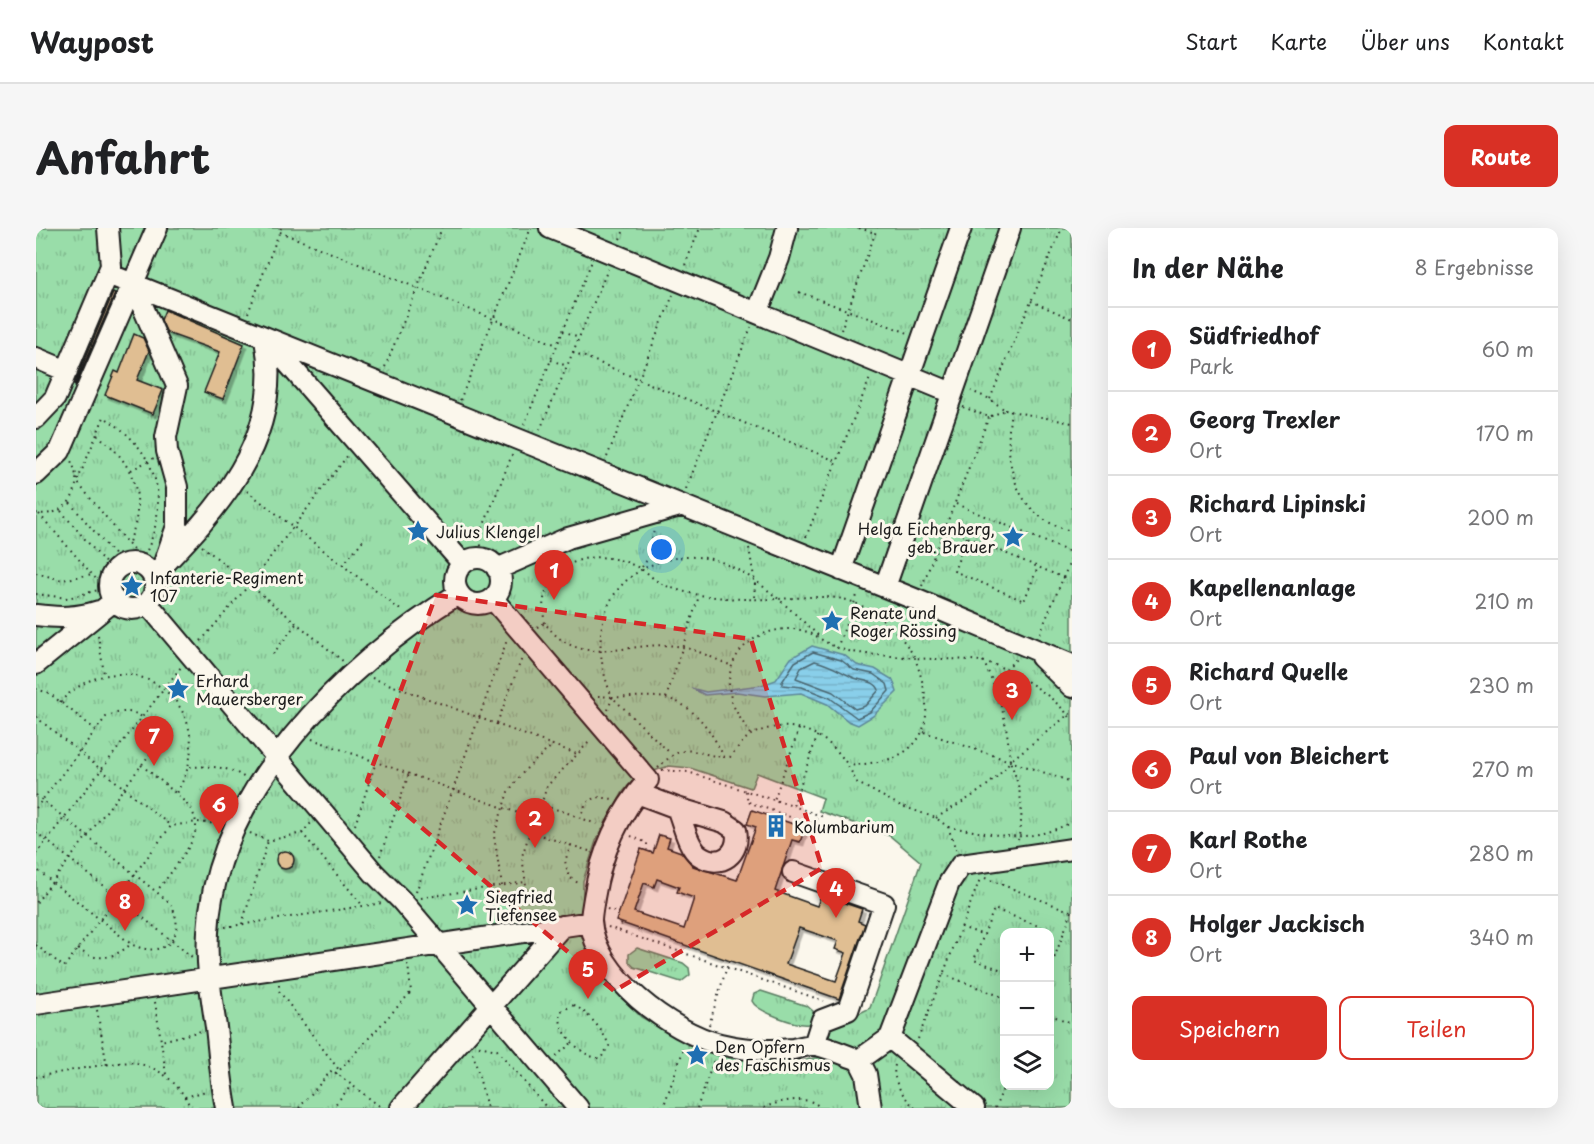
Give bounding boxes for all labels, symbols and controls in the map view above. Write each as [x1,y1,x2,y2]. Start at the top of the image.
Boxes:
text: Waypost [30,20,154,63]
text: Start [1185,25,1237,57]
text: Karte [1270,25,1327,57]
text: Über uns [1360,25,1450,57]
text: Kontakt [1483,25,1564,57]
text: Anfahrt [36,125,210,188]
button: Route [1444,125,1558,187]
text: In der Nähe [1132,248,1284,287]
text: 8 Ergebnisse [1414,252,1534,282]
text: Südfriedhof [1189,318,1319,351]
text: 1 [1147,334,1156,364]
text: 60 m [1482,334,1534,364]
text: Park [1189,351,1234,381]
text: Georg Trexler [1189,402,1340,435]
text: 2 [1144,418,1159,448]
text: 170 m [1476,418,1534,448]
text: Ort [1189,435,1222,465]
text: Richard Lipinski [1189,486,1366,519]
text: 3 [1145,502,1158,532]
text: 200 m [1467,502,1534,532]
place label: Helga Eichenberg, geb. Brauer [858,516,996,558]
place icon: Julius Klengel [405,518,431,544]
place label: Julius Klengel [436,519,540,543]
text: Ort [1189,519,1222,549]
place icon: Helga Eichenberg, geb. Brauer [1000,524,1026,550]
your location [647,535,676,564]
pin: 1 [534,550,574,600]
place label: Infanterie-Regiment 107 [150,565,304,607]
text: Kapellenanlage [1189,570,1356,603]
place icon: Infanterie-Regiment 107 [119,573,145,599]
text: 4 [1145,586,1158,616]
text: 210 m [1475,586,1534,616]
place label: Renate und Roger Rössing [850,600,957,642]
text: Ort [1189,603,1222,633]
place icon: Renate und Roger Rössing [819,608,845,634]
text: Richard Quelle [1189,654,1348,687]
place label: Erhard Mauersberger [196,668,303,710]
pin: 3 [992,670,1032,720]
text: 5 [1145,670,1158,700]
text: 230 m [1469,670,1534,700]
place icon: Erhard Mauersberger [165,676,191,702]
text: Ort [1189,687,1222,717]
pin: 7 [134,716,174,766]
text: Paul von Bleichert [1189,738,1389,771]
text: 6 [1144,754,1159,784]
text: 270 m [1471,754,1534,784]
text: Ort [1189,771,1222,801]
pin: 6 [200,784,238,834]
pin: 2 [516,798,554,848]
building icon: Kolumbarium [763,813,789,839]
place label: Kolumbarium [794,814,895,838]
text: Karl Rothe [1189,822,1307,855]
text: 7 [1146,838,1157,868]
text: 280 m [1469,838,1534,868]
text: Ort [1189,855,1222,885]
pin: 4 [816,868,856,918]
pin: 8 [106,882,145,931]
place label: Siegfried Tiefensee [485,884,557,926]
place icon: Siegfried Tiefensee [454,892,480,918]
text: Holger Jackisch [1189,906,1365,939]
text: 8 [1145,922,1158,952]
text: 340 m [1469,922,1534,952]
map controls [1000,928,1054,1090]
button: + [1000,928,1054,982]
text: Ort [1189,939,1222,969]
pin: 5 [568,950,608,999]
button: − [1000,982,1054,1036]
button: Speichern [1132,996,1327,1060]
button: Teilen [1339,996,1534,1060]
place label: Den Opfern des Faschismus [715,1034,830,1076]
button: layers [1000,1036,1054,1090]
place icon: Den Opfern des Faschismus [684,1042,710,1068]

